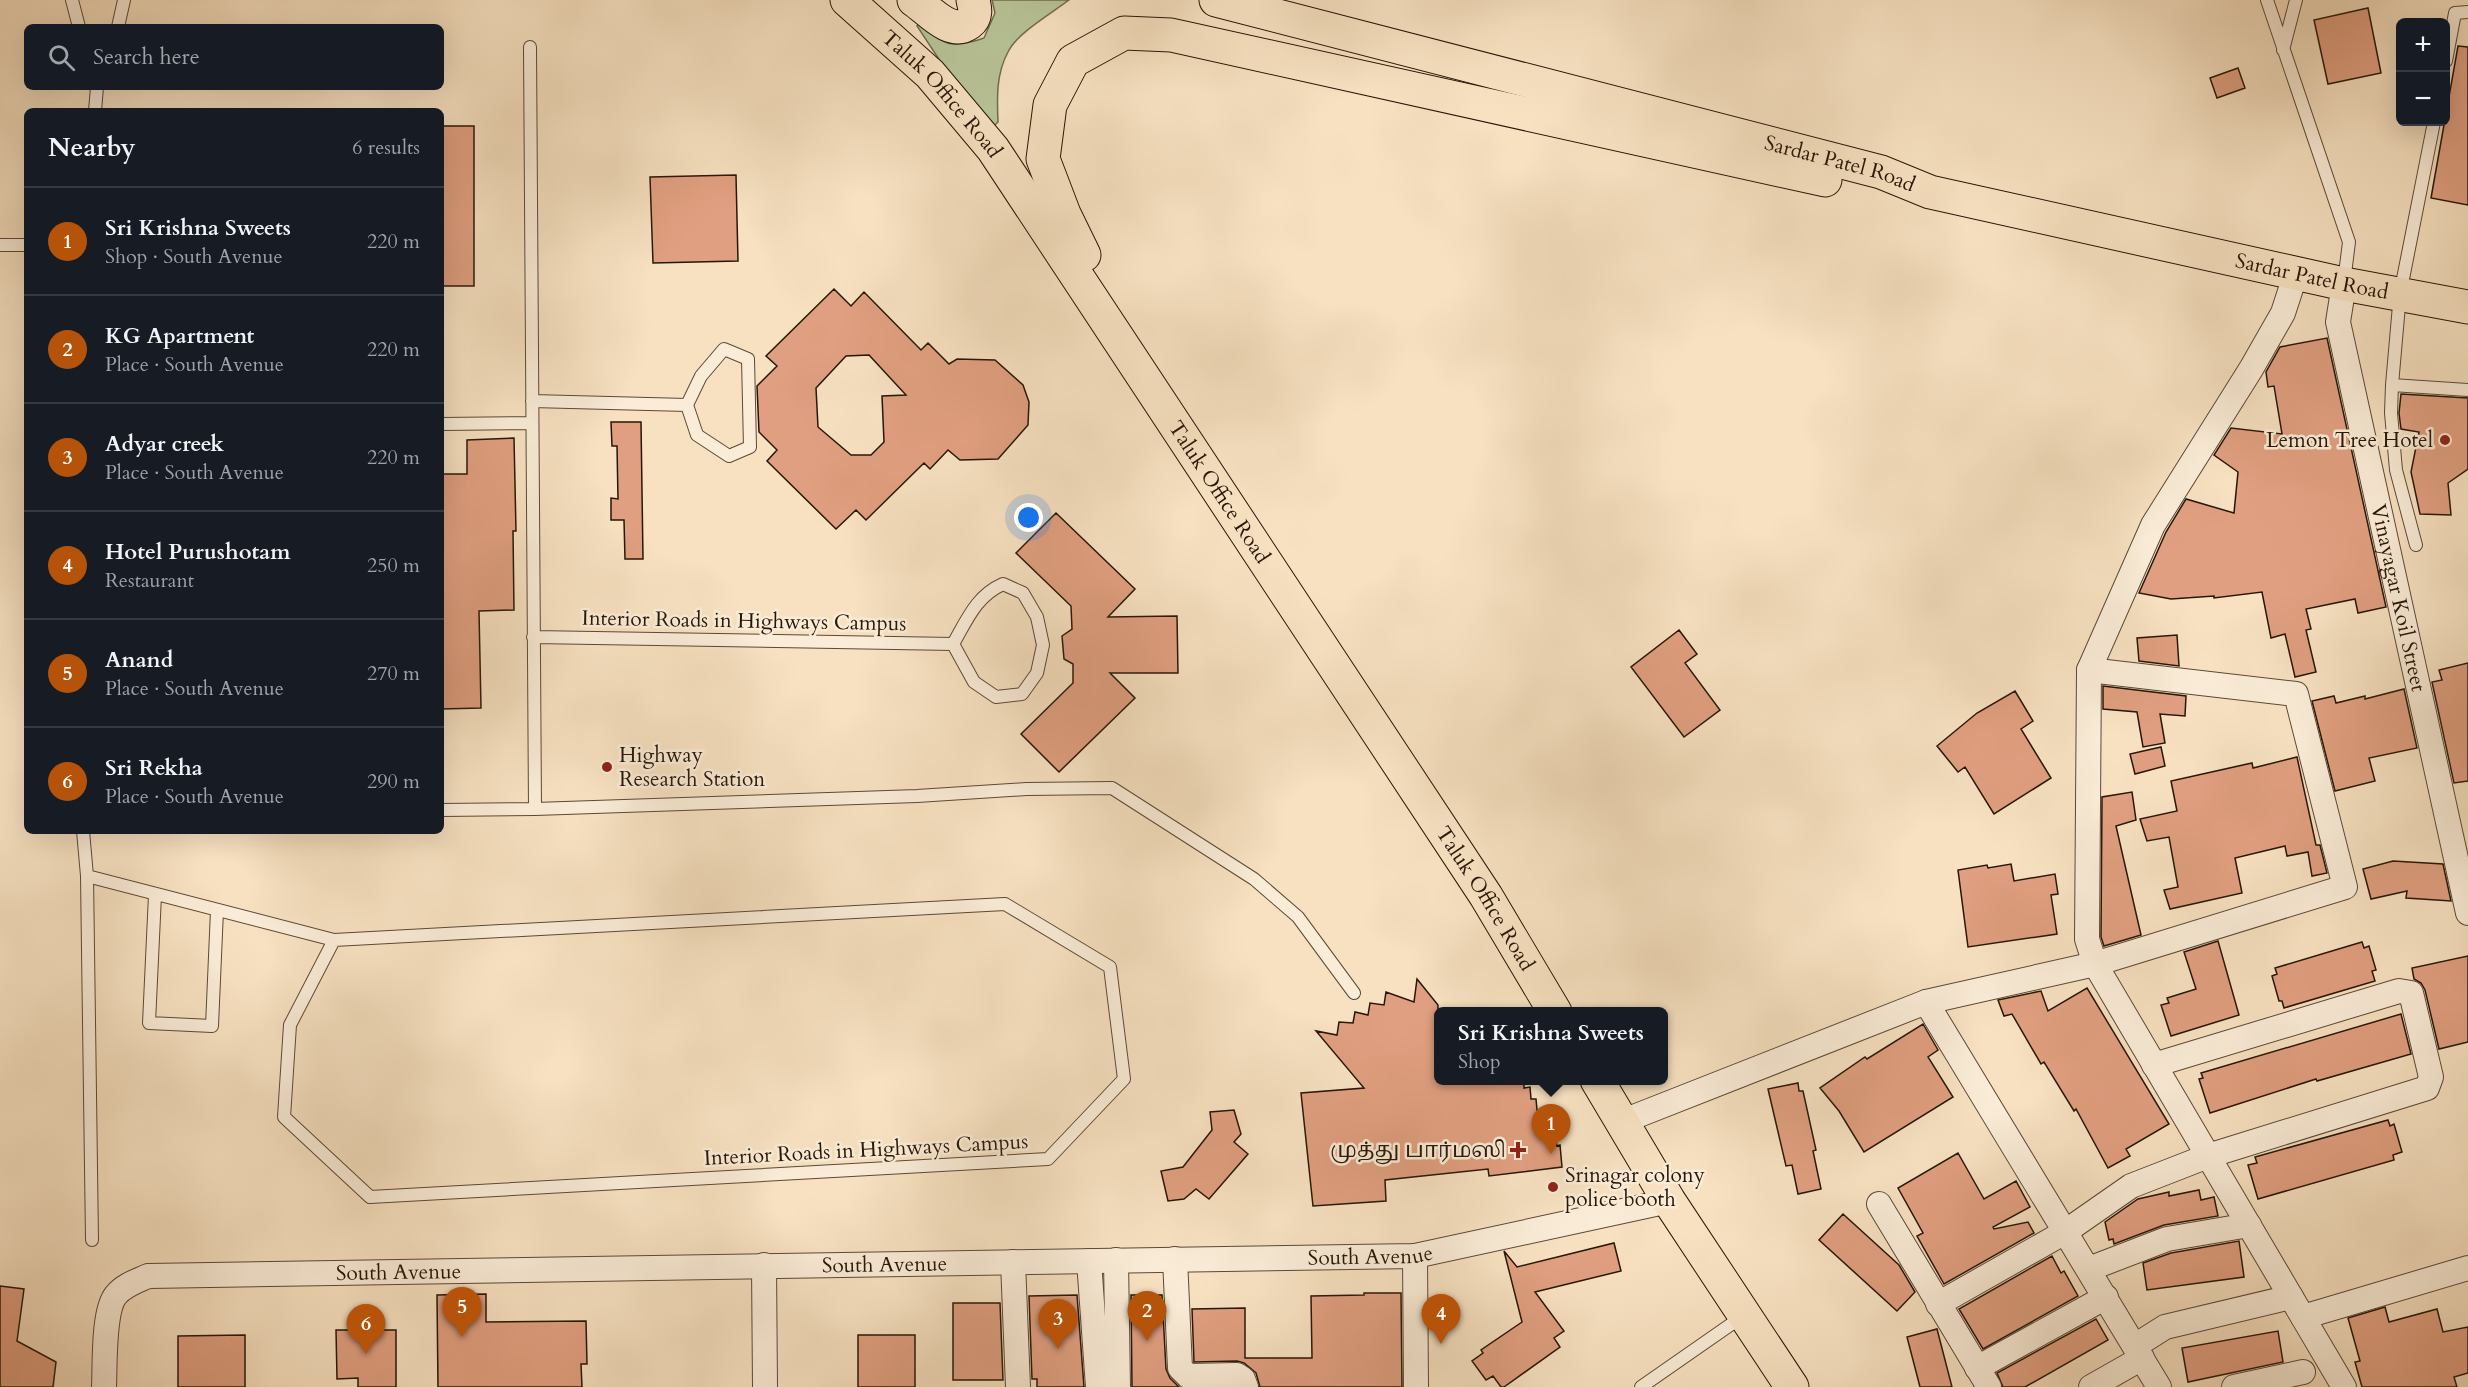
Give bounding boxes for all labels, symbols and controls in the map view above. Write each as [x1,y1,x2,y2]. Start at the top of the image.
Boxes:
map controls [2396,18,2450,126]
button: + [2396,18,2450,72]
street label: Taluk Office Road [876,23,1009,163]
search box [24,24,444,90]
icon: search [45,41,78,74]
text: Search here [93,42,200,72]
button: − [2396,72,2450,126]
street label: Sardar Patel Road [1761,128,1920,199]
text: Nearby [48,130,136,165]
text: 6 results [352,134,420,161]
text: Sri Krishna Sweets [105,213,291,243]
text: 1 [62,228,73,255]
text: 220 m [367,228,420,255]
text: Shop · South Avenue [105,243,283,270]
street label: Sardar Patel Road [2233,246,2391,306]
text: KG Apartment [105,321,254,351]
text: 2 [62,336,73,363]
text: 220 m [367,336,420,363]
text: Place · South Avenue [105,351,284,378]
street label: Taluk Office Road [1162,415,1277,569]
place label: Lemon Tree Hotel [2266,426,2433,455]
text: Adyar creek [105,429,224,459]
marker: Lemon Tree Hotel [2438,433,2452,447]
text: 3 [62,444,73,471]
text: 220 m [367,444,420,471]
text: Place · South Avenue [105,459,284,486]
street label: Vinayagar Koil Street [2364,501,2433,695]
your location [1014,503,1043,532]
text: Hotel Purushotam [105,537,290,567]
text: 4 [62,552,73,579]
text: 250 m [367,552,420,579]
text: Restaurant [105,567,194,594]
street label: Interior Roads in Highways Campus [581,604,907,638]
text: Anand [105,645,173,675]
text: 5 [62,660,73,687]
text: 270 m [367,660,420,687]
text: Place · South Avenue [105,675,284,702]
place label: Highway Research Station [619,741,765,794]
text: Sri Rekha [105,753,203,783]
marker: Highway Research Station [600,760,614,774]
text: 6 [62,768,73,795]
text: 290 m [367,768,420,795]
text: Place · South Avenue [105,783,284,810]
street label: Taluk Office Road [1429,820,1542,976]
popup [1434,1007,1668,1085]
text: Sri Krishna Sweets [1458,1018,1644,1048]
text: Shop [1458,1048,1501,1075]
pin: 1 [1532,1104,1570,1154]
street label: Interior Roads in Highways Campus [703,1127,1029,1173]
place label: முத்து பார்மஸி [1330,1136,1506,1165]
marker: முத்து பார்மஸி [1511,1143,1525,1157]
place label: Srinagar colony police booth [1565,1161,1705,1214]
marker: Srinagar colony police booth [1546,1180,1560,1194]
street label: South Avenue [1308,1238,1436,1272]
street label: South Avenue [822,1249,947,1280]
street label: South Avenue [336,1257,461,1288]
pin: 5 [442,1288,482,1337]
pin: 2 [1128,1292,1166,1341]
pin: 4 [1422,1294,1460,1344]
pin: 3 [1038,1300,1078,1349]
pin: 6 [346,1304,386,1354]

